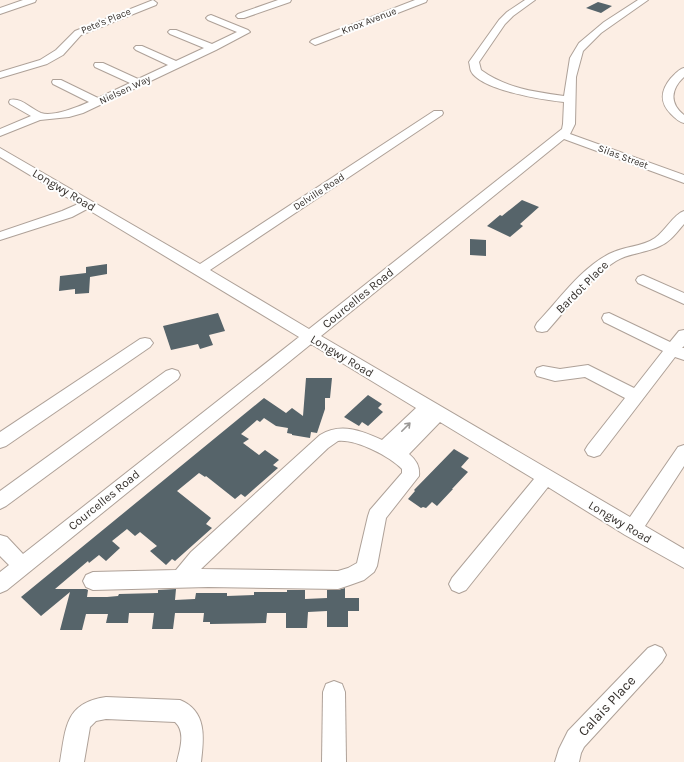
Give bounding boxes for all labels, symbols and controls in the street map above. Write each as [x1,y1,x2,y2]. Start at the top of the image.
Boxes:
street label: Knox Avenue [340,5,398,37]
street label: Pete's Place [79,6,133,36]
street label: Nielsen Way [97,73,153,107]
street label: Silas Street [596,142,650,172]
street label: Longwy Road [30,166,98,214]
street label: Delville Road [291,171,347,213]
street label: Bardot Place [553,258,611,316]
street label: Courcelles Road [320,265,396,331]
street label: Longwy Road [308,332,376,380]
one-way arrow [401,422,411,432]
street label: Courcelles Road [66,467,142,533]
street label: Longwy Road [586,498,654,546]
street label: Calais Place [575,672,639,740]

